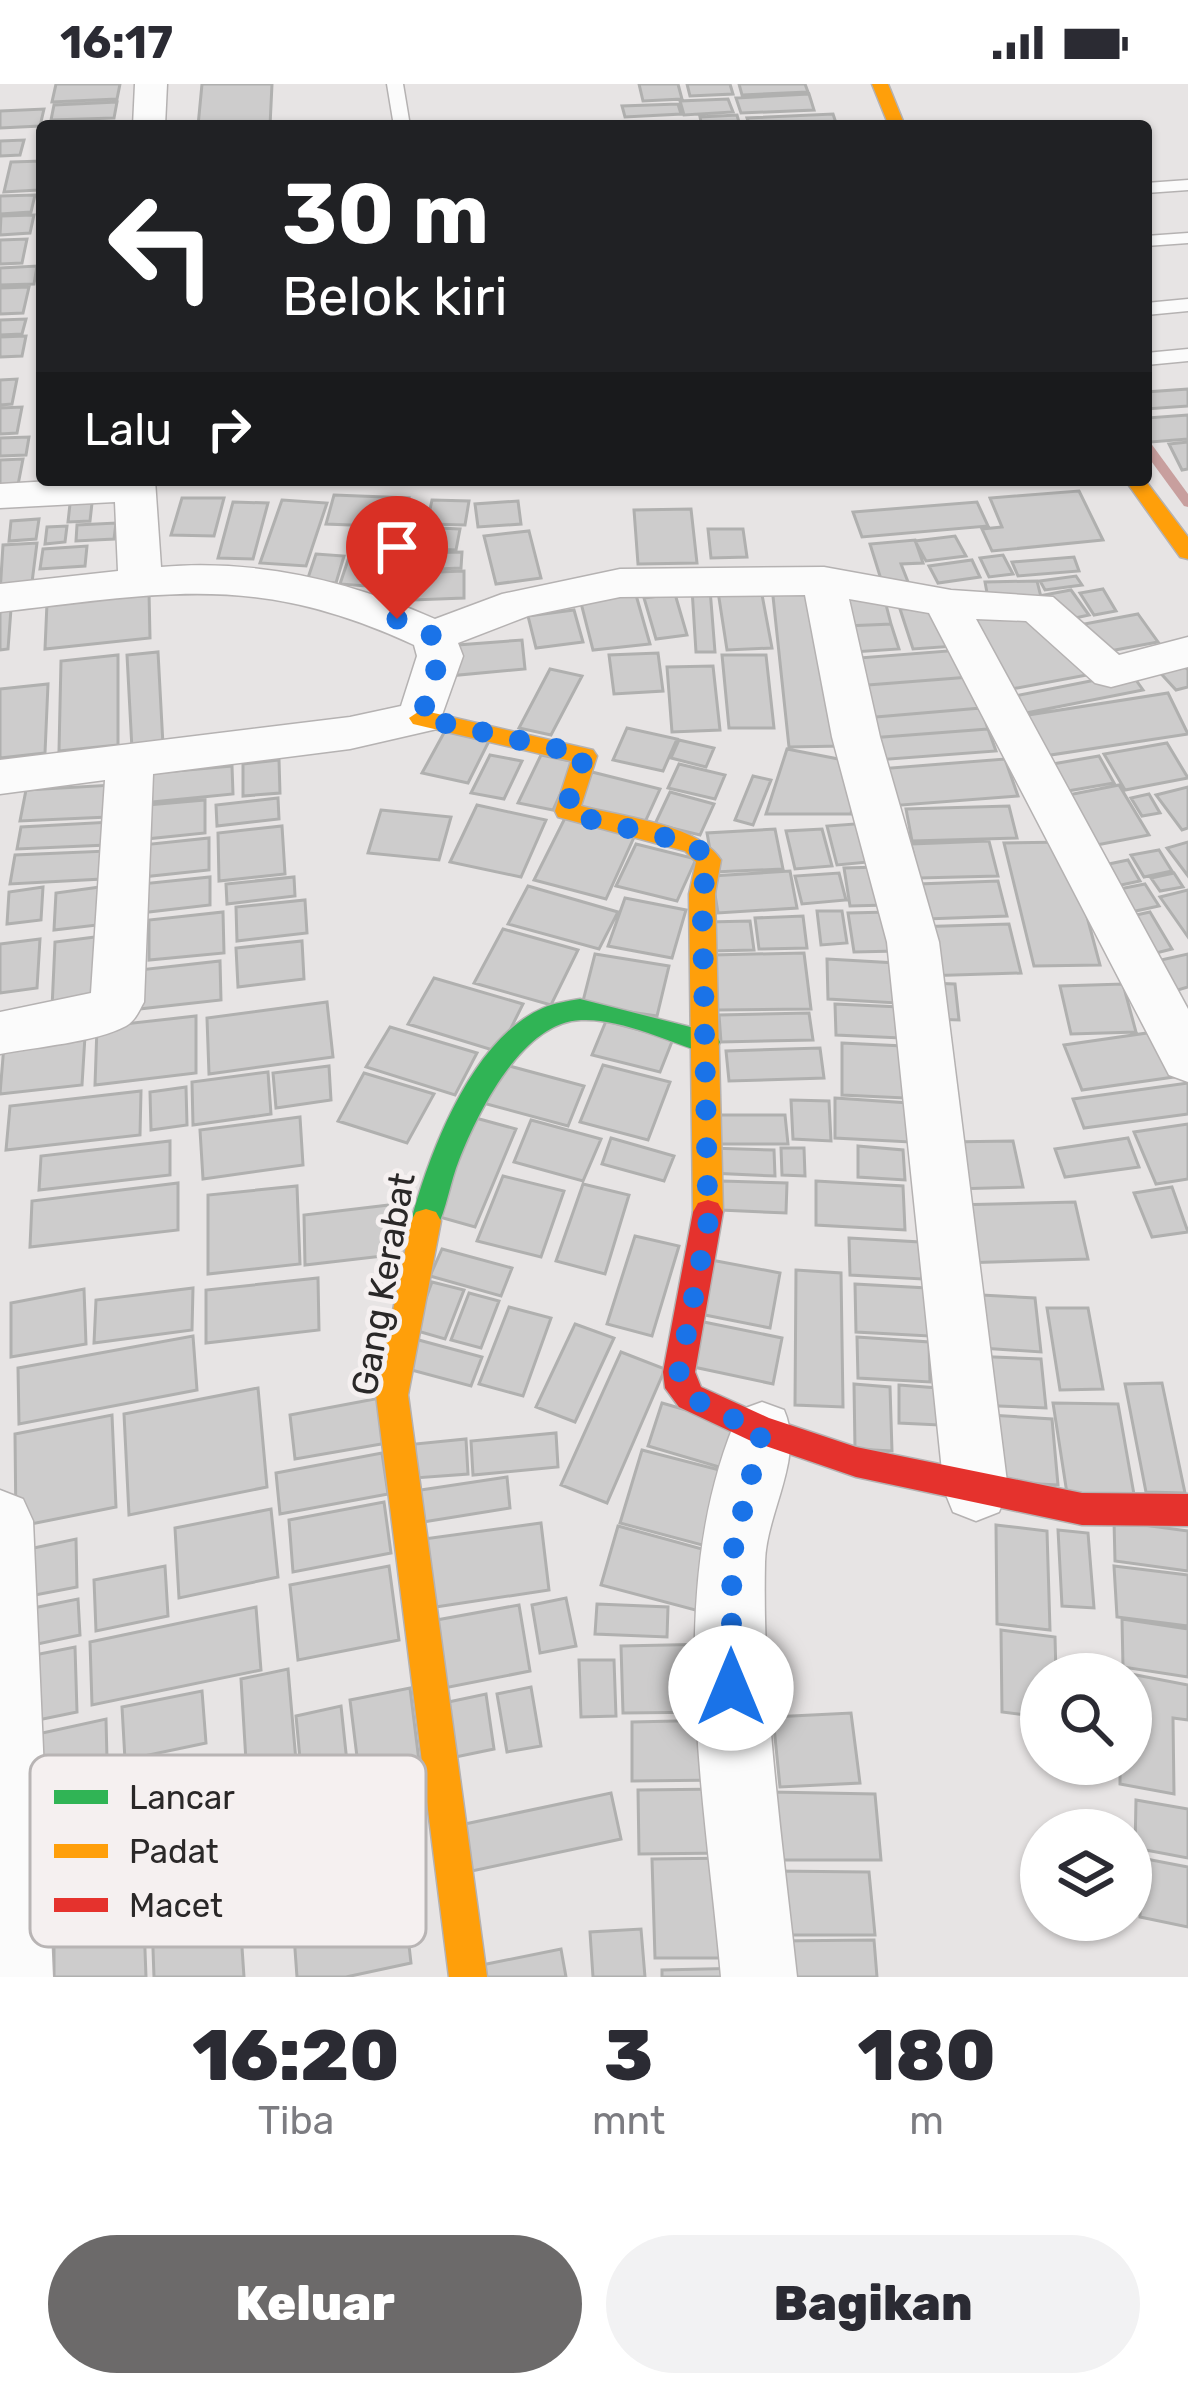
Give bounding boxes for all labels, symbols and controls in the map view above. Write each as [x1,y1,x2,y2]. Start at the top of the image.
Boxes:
text: 16:17 [60,16,173,69]
text: 30 m [282,164,489,264]
icon: left [84,168,240,324]
text: Belok kiri [282,265,508,329]
icon: right [196,396,262,462]
text: Lalu [84,403,172,456]
pin [346,496,448,619]
icon: arrive [364,514,430,580]
street label: Gang Kerabat [342,1169,424,1399]
position arrow [668,1625,794,1751]
map controls [1020,1653,1152,1941]
button: search [1020,1653,1152,1785]
legend [30,1755,426,1947]
text: Lancar [129,1778,235,1817]
button: layers [1020,1809,1152,1941]
text: Padat [129,1832,219,1871]
text: Macet [129,1886,223,1925]
text: 16:20 [192,2013,400,2098]
text: 3 [604,2013,653,2098]
text: 180 [857,2013,996,2098]
text: Tiba [258,2098,334,2144]
text: mnt [592,2098,665,2144]
text: m [909,2098,944,2144]
button: Keluar [48,2235,582,2373]
button: Bagikan [606,2235,1140,2373]

